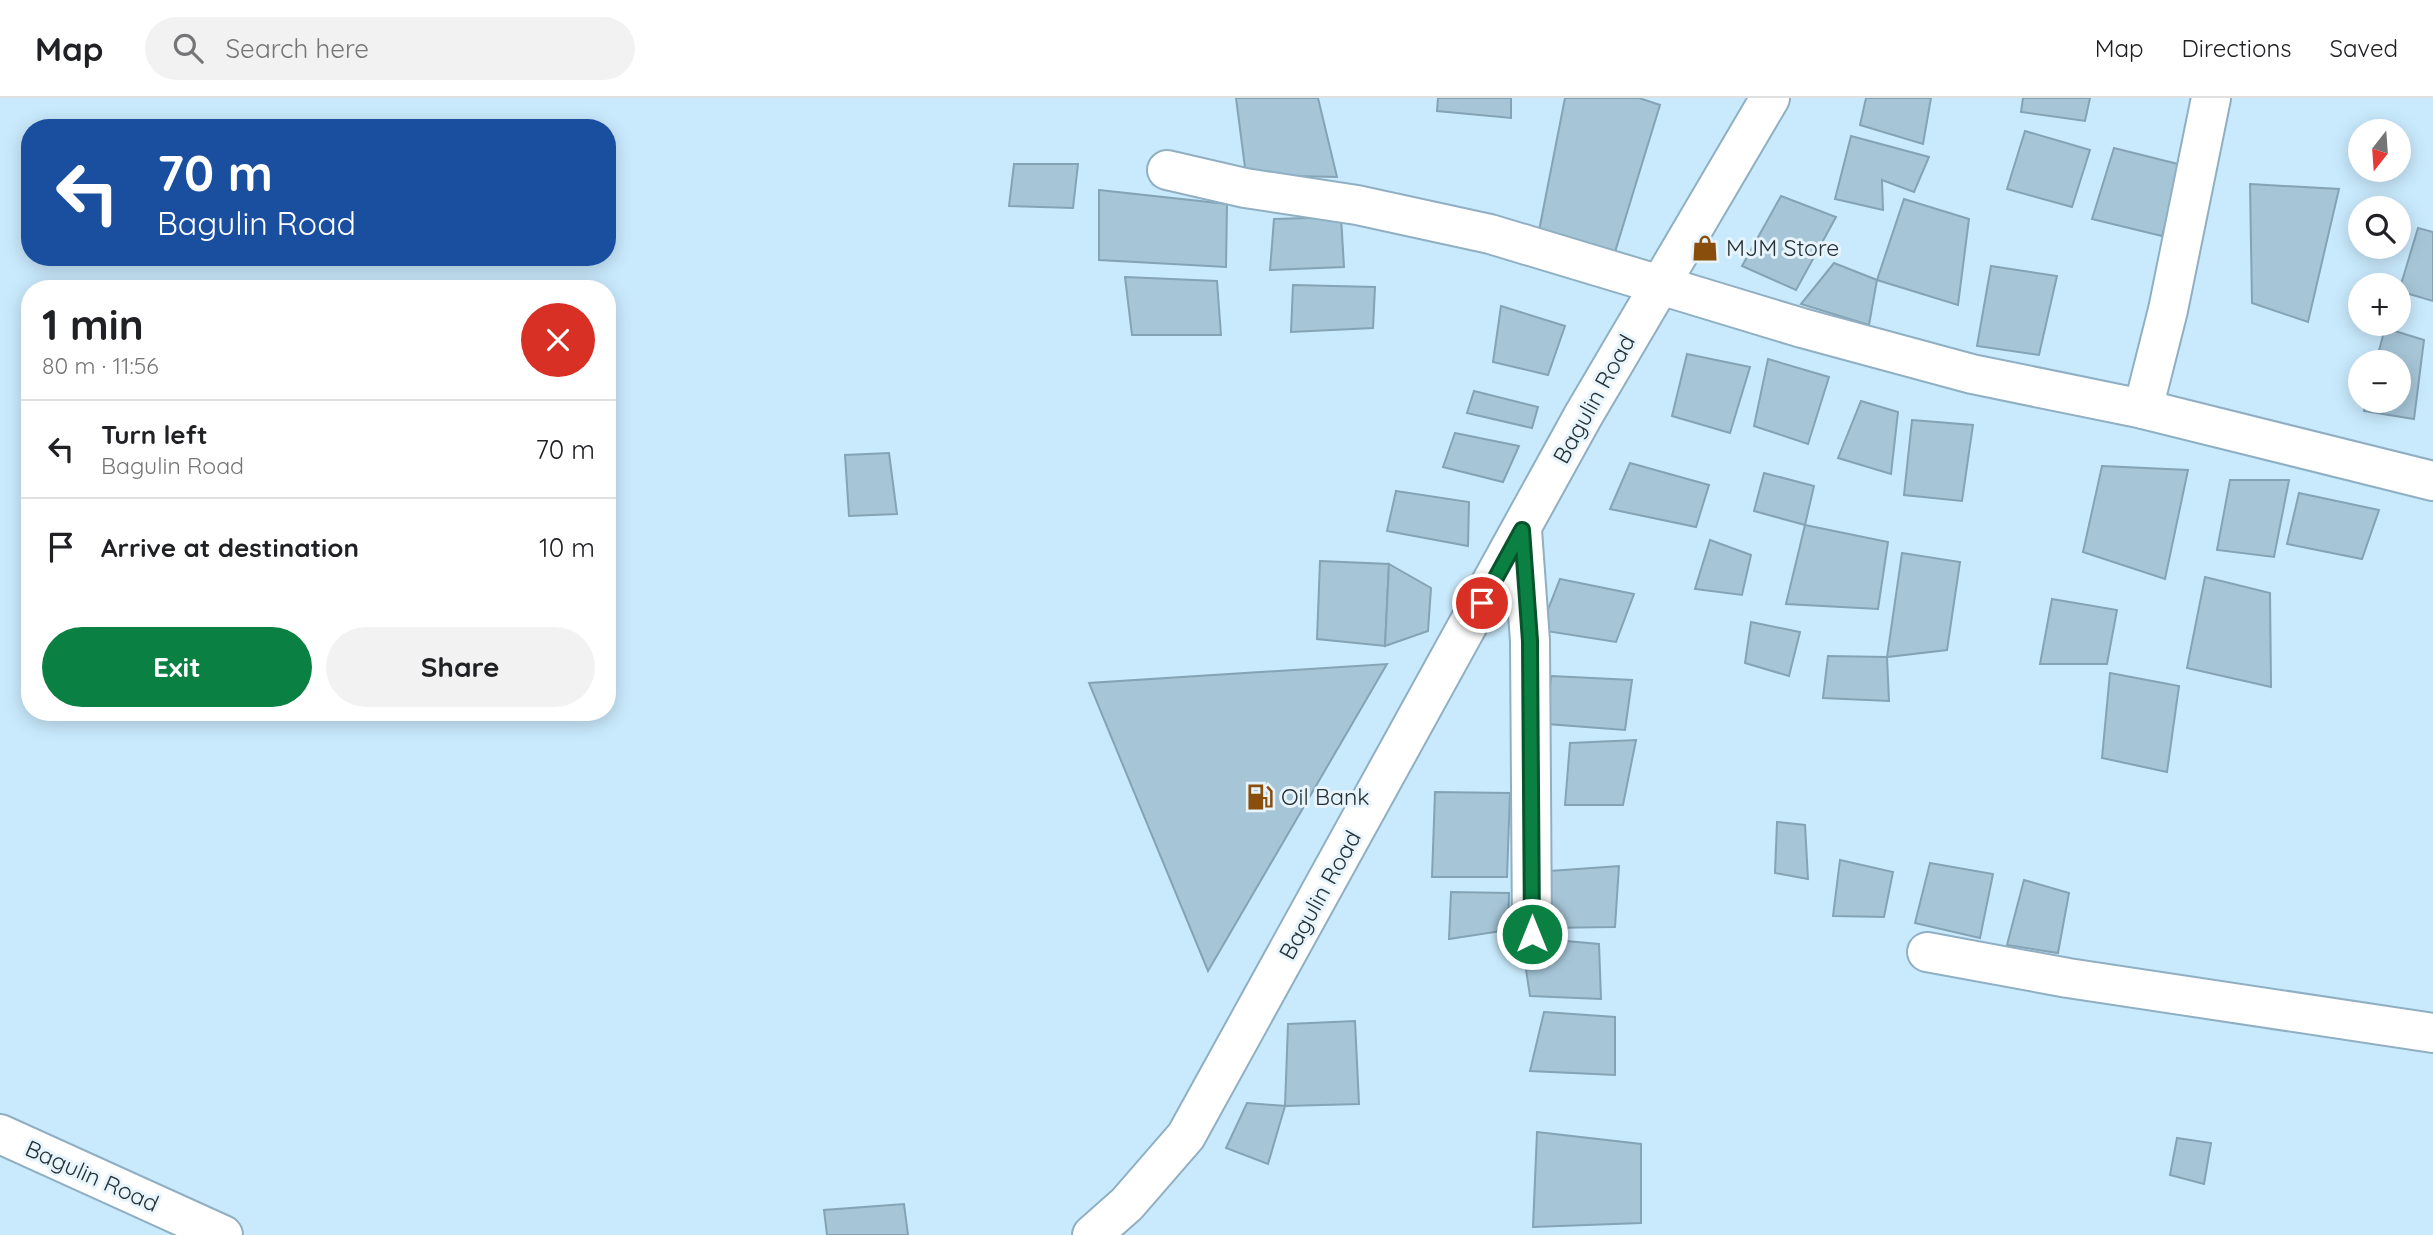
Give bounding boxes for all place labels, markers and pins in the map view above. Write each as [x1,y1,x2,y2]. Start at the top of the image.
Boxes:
shop icon: MJM Store [1690,233,1720,263]
place label: MJM Store [1726,233,1839,262]
pin [1452,573,1512,633]
fuel station icon: Oil Bank [1245,782,1275,812]
place label: Oil Bank [1281,782,1370,811]

